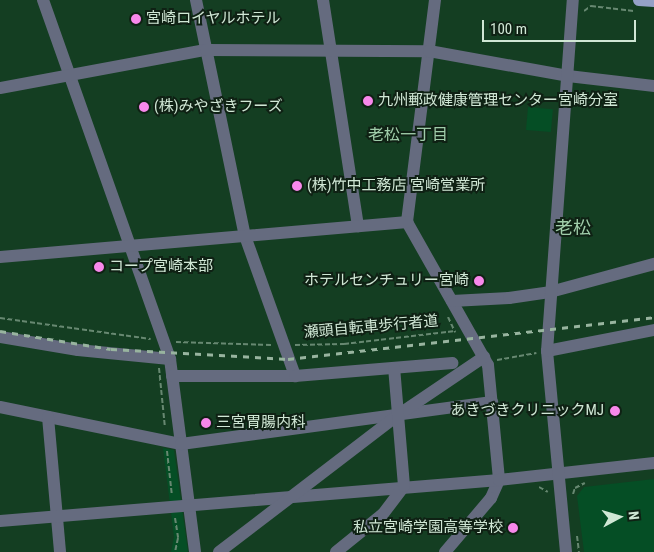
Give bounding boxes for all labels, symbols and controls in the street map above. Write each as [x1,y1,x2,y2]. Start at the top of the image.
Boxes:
place label: 宮崎ロイヤルホテル [146,10,281,28]
scale bar [484,10,638,42]
marker: 宮崎ロイヤルホテル [130,13,142,25]
text: 100 m [490,20,527,38]
place label: 九州郵政健康管理センター宮崎分室 [378,92,618,110]
marker: 九州郵政健康管理センター宮崎分室 [362,95,374,107]
place label: (株)みやざきフーズ [154,98,283,116]
marker: (株)みやざきフーズ [138,101,150,113]
district label: 老松一丁目 [368,125,448,145]
place label: (株)竹中工務店 宮崎営業所 [307,177,485,195]
marker: (株)竹中工務店 宮崎営業所 [291,180,303,192]
district label: 老松 [555,217,591,239]
place label: コープ宮崎本部 [109,258,214,276]
marker: コープ宮崎本部 [93,261,105,273]
place label: ホテルセンチュリー宮崎 [304,272,469,290]
marker: ホテルセンチュリー宮崎 [473,275,485,287]
street label: 瀬頭自転車歩行者道 [303,312,439,342]
place label: あきづきクリニックMJ [450,402,604,420]
marker: あきづきクリニックMJ [608,404,622,418]
place label: 三宮胃腸内科 [216,414,306,432]
marker: 三宮胃腸内科 [200,417,212,429]
north arrow [594,492,644,542]
text: N [626,510,642,521]
place label: 私立宮崎学園高等学校 [353,519,503,537]
marker: 私立宮崎学園高等学校 [507,522,519,534]

